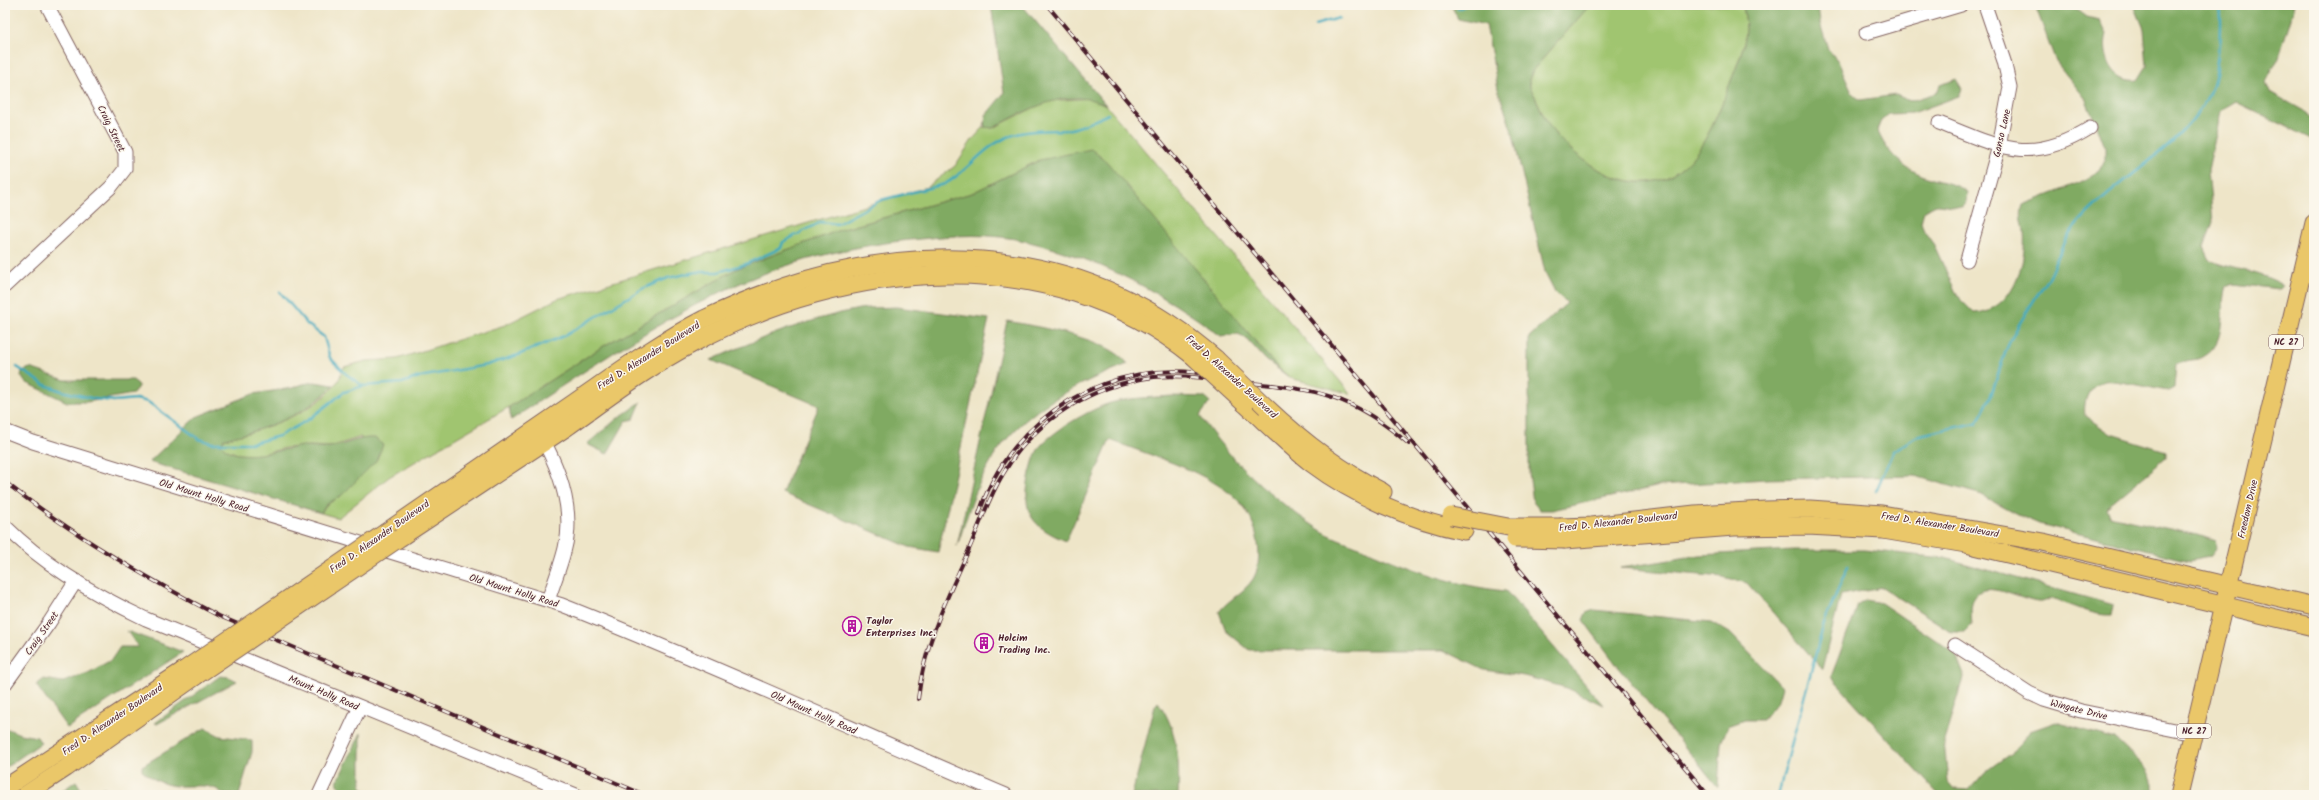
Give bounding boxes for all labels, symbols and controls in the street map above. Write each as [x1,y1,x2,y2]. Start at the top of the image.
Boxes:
street label: Craig Street [93,102,129,155]
street label: Ganso Lane [1989,107,2015,159]
street label: Fred D. Alexander Boulevard [594,317,704,394]
street label: Fred D. Alexander Boulevard [1182,331,1282,423]
road number: NC 27 [2269,335,2303,349]
street label: Old Mount Holly Road [157,475,251,517]
street label: Freedom Drive [2233,478,2263,540]
street label: Fred D. Alexander Boulevard [326,496,434,577]
street label: Fred D. Alexander Boulevard [1558,508,1679,536]
street label: Fred D. Alexander Boulevard [1880,508,2001,542]
street label: Old Mount Holly Road [467,570,561,612]
street label: Craig Street [21,608,63,659]
place label: Taylor Enterprises Inc. [866,613,936,641]
building icon: Taylor Enterprises Inc. [841,615,863,637]
place label: Holcim Trading Inc. [998,630,1050,658]
building icon: Holcim Trading Inc. [973,632,995,654]
street label: Mount Holly Road [286,671,362,715]
street label: Fred D. Alexander Boulevard [59,679,167,760]
street label: Old Mount Holly Road [768,687,860,740]
street label: Wingate Drive [2049,695,2109,725]
road number: NC 27 [2177,724,2211,738]

